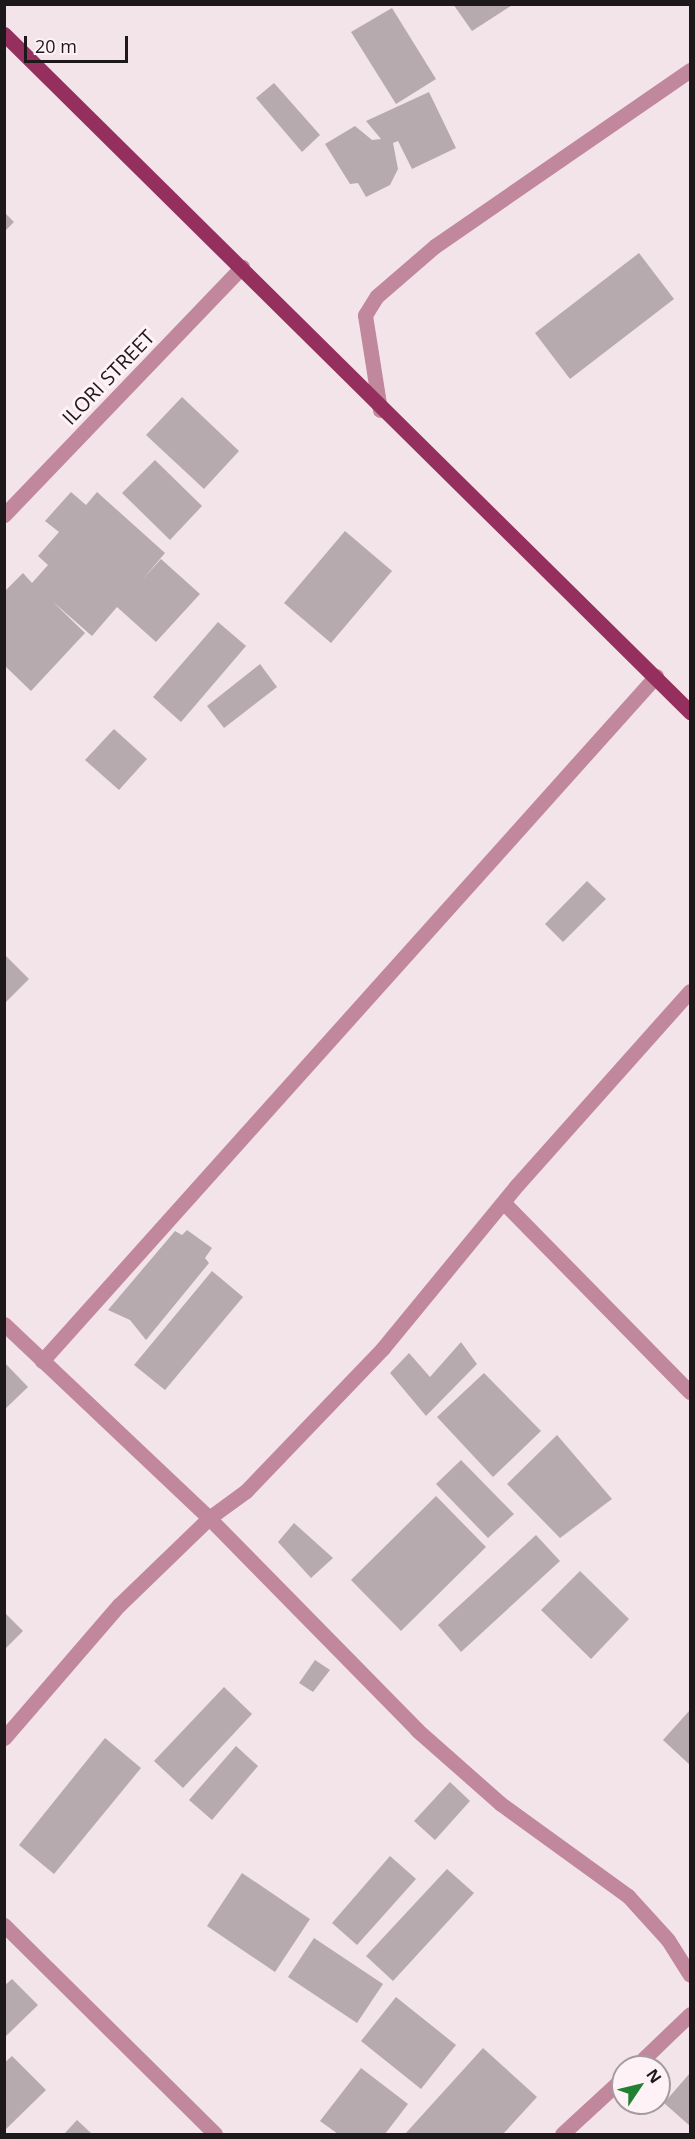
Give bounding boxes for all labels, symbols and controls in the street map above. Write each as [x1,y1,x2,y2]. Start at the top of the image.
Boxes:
scale bar [27,24,130,62]
text: 20 m [35,34,77,58]
street label: ILORI STREET [57,325,159,429]
north arrow [611,2055,671,2115]
text: N [641,2064,667,2087]

